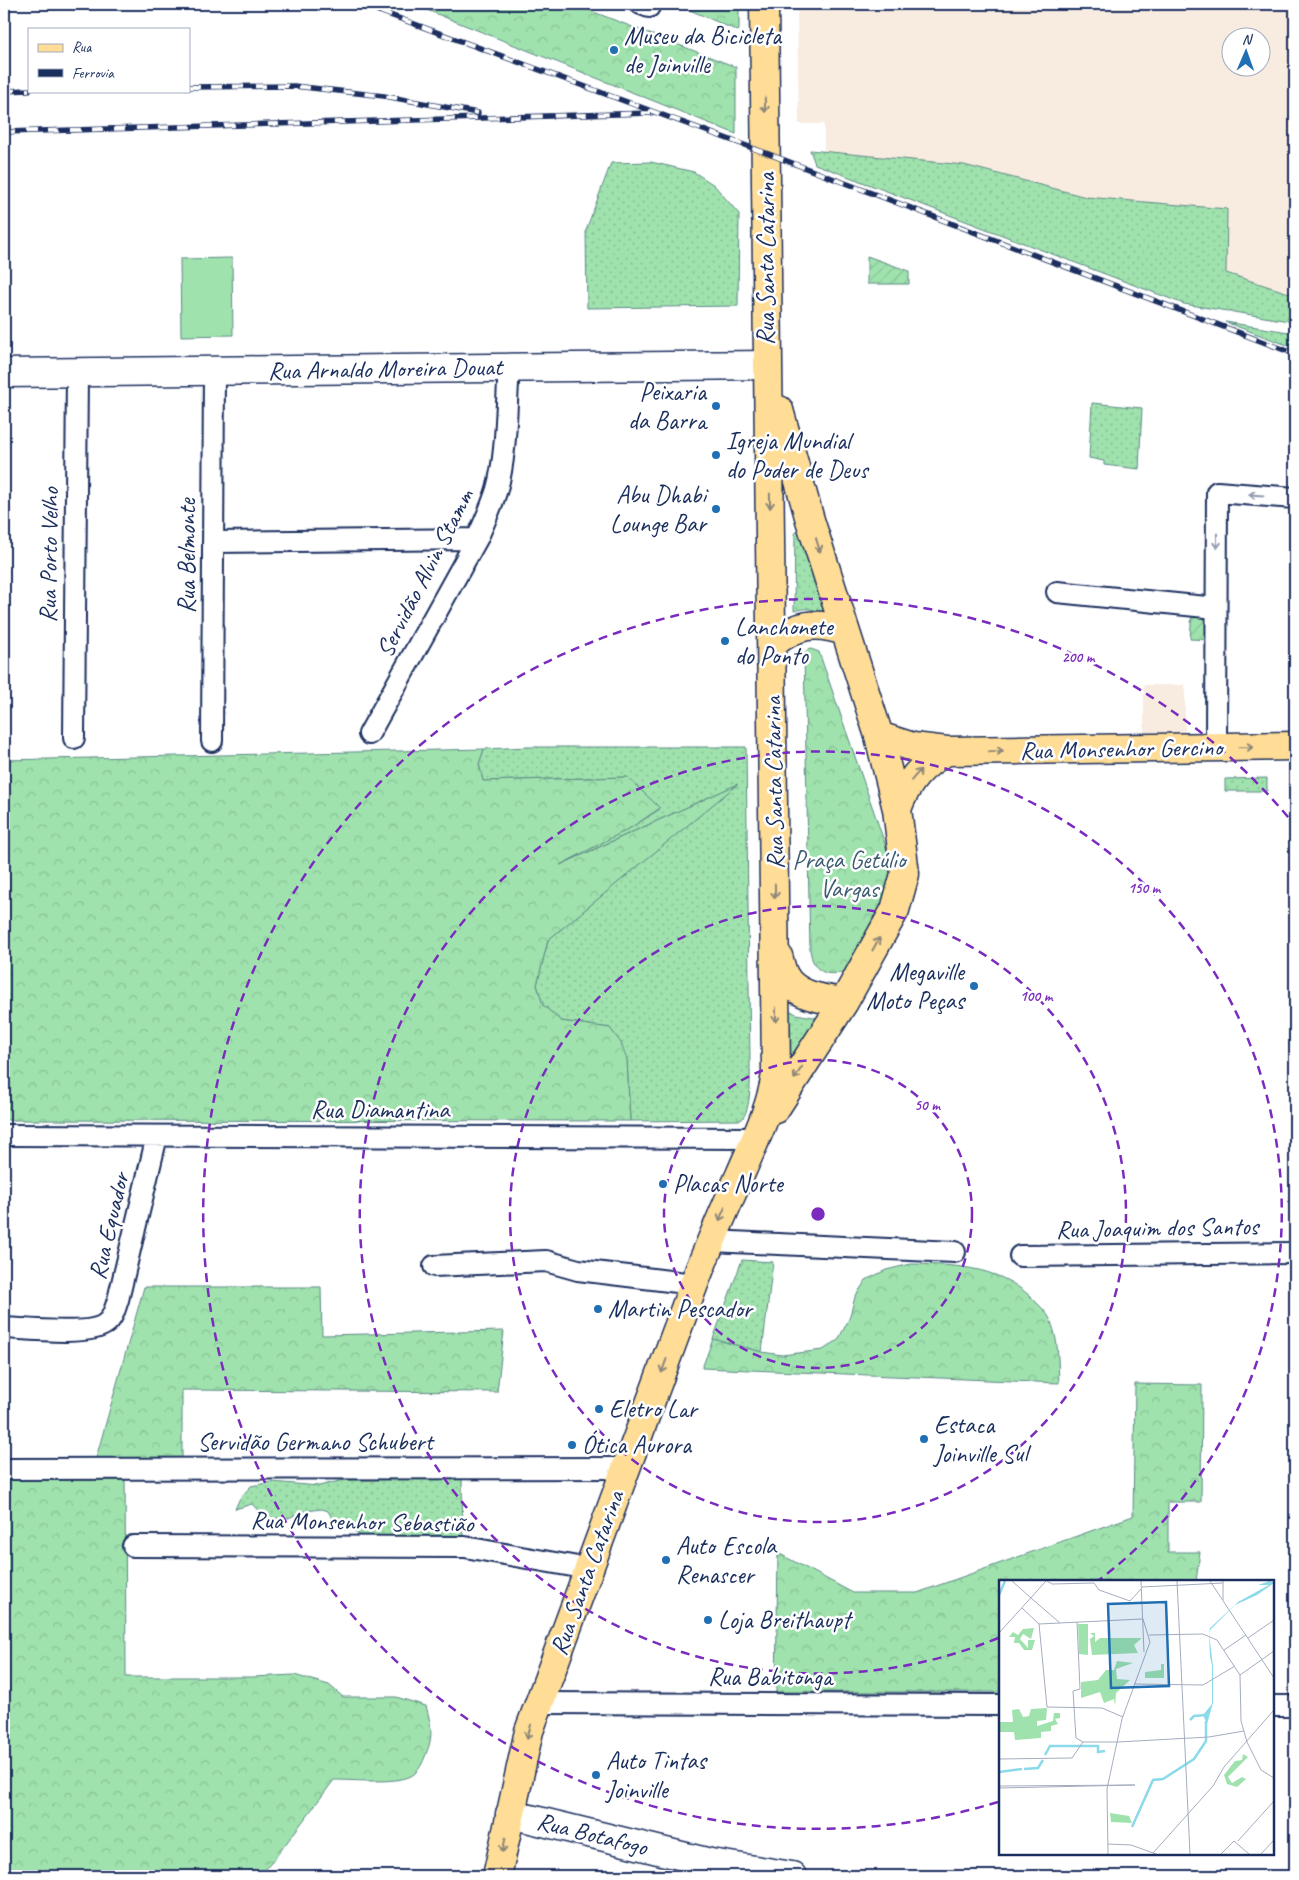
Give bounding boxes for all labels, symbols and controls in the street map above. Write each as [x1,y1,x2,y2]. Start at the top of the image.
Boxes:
place label: Museu da Bicicleta de Joinville [624,20,783,81]
legend [28,28,190,92]
north arrow [1222,28,1272,78]
text: N [1242,31,1253,48]
text: Rua [72,38,92,57]
marker: Museu da Bicicleta de Joinville [608,44,620,56]
text: Ferrovia [72,64,115,83]
one-way arrow [760,96,770,113]
street label: Rua Santa Catarina [750,171,782,345]
street label: Rua Arnaldo Moreira Douat [268,351,505,387]
place label: Peixaria da Barra [628,376,709,437]
marker: Peixaria da Barra [710,400,722,412]
place label: Igreja Mundial do Poder de Deus [726,425,870,486]
marker: Igreja Mundial do Poder de Deus [710,449,722,461]
place label: Abu Dhabi Lounge Bar [610,479,709,540]
street label: Servidão Alvin Stamm [369,482,482,663]
street label: Rua Porto Velho [32,486,66,623]
one-way arrow [1248,491,1264,500]
one-way arrow [765,493,774,509]
street label: Rua Belmonte [171,497,203,613]
marker: Abu Dhabi Lounge Bar [710,503,722,515]
one-way arrow [1212,532,1222,549]
one-way arrow [814,537,823,553]
place label: Lanchonete do Ponto [735,611,834,672]
marker: Lanchonete do Ponto [719,635,731,647]
text: 200 m [1062,648,1096,667]
street label: Rua Santa Catarina [756,694,792,870]
street label: Rua Monsenhor Gercino [1020,731,1226,767]
one-way arrow [1238,742,1254,752]
one-way arrow [988,746,1004,755]
one-way arrow [910,768,922,781]
park label: Praça Getúlio Vargas [793,844,909,905]
text: 150 m [1128,879,1162,898]
one-way arrow [770,882,780,899]
one-way arrow [871,937,881,952]
place label: Megaville Moto Peças [866,956,966,1017]
marker: Megaville Moto Peças [968,980,980,992]
text: 100 m [1020,987,1054,1006]
one-way arrow [771,1007,781,1023]
one-way arrow [793,1065,803,1079]
street label: Rua Diamantina [311,1094,451,1126]
text: 50 m [914,1096,941,1115]
street label: Rua Equador [81,1168,137,1282]
place label: Placas Norte [673,1168,784,1200]
marker: Placas Norte [657,1178,669,1190]
centre of rings [809,1205,827,1223]
one-way arrow [717,1206,727,1221]
street label: Rua Joaquim dos Santos [1056,1210,1261,1246]
place label: Martin Pescador [608,1293,755,1325]
marker: Martin Pescador [592,1303,604,1315]
one-way arrow [659,1358,668,1373]
place label: Eletro Lar [609,1393,700,1425]
marker: Eletro Lar [593,1403,605,1415]
place label: Estaca Joinville Sul [933,1409,1032,1470]
street label: Servidão Germano Schubert [197,1426,436,1458]
place label: Ótica Aurora [582,1429,693,1461]
marker: Estaca Joinville Sul [918,1433,930,1445]
marker: Ótica Aurora [566,1439,578,1451]
street label: Rua Santa Catarina [542,1485,632,1660]
street label: Rua Monsenhor Sebastião [250,1504,475,1540]
place label: Auto Escola Renascer [676,1530,778,1591]
marker: Auto Escola Renascer [660,1554,672,1566]
inset map [999,1580,1274,1855]
place label: Loja Breithaupt [718,1604,854,1636]
marker: Loja Breithaupt [702,1614,714,1626]
street label: Rua Babitonga [708,1661,835,1693]
one-way arrow [523,1723,533,1739]
place label: Auto Tintas Joinville [605,1745,708,1806]
marker: Auto Tintas Joinville [590,1769,602,1781]
street label: Rua Botafogo [533,1805,652,1863]
one-way arrow [499,1837,508,1853]

